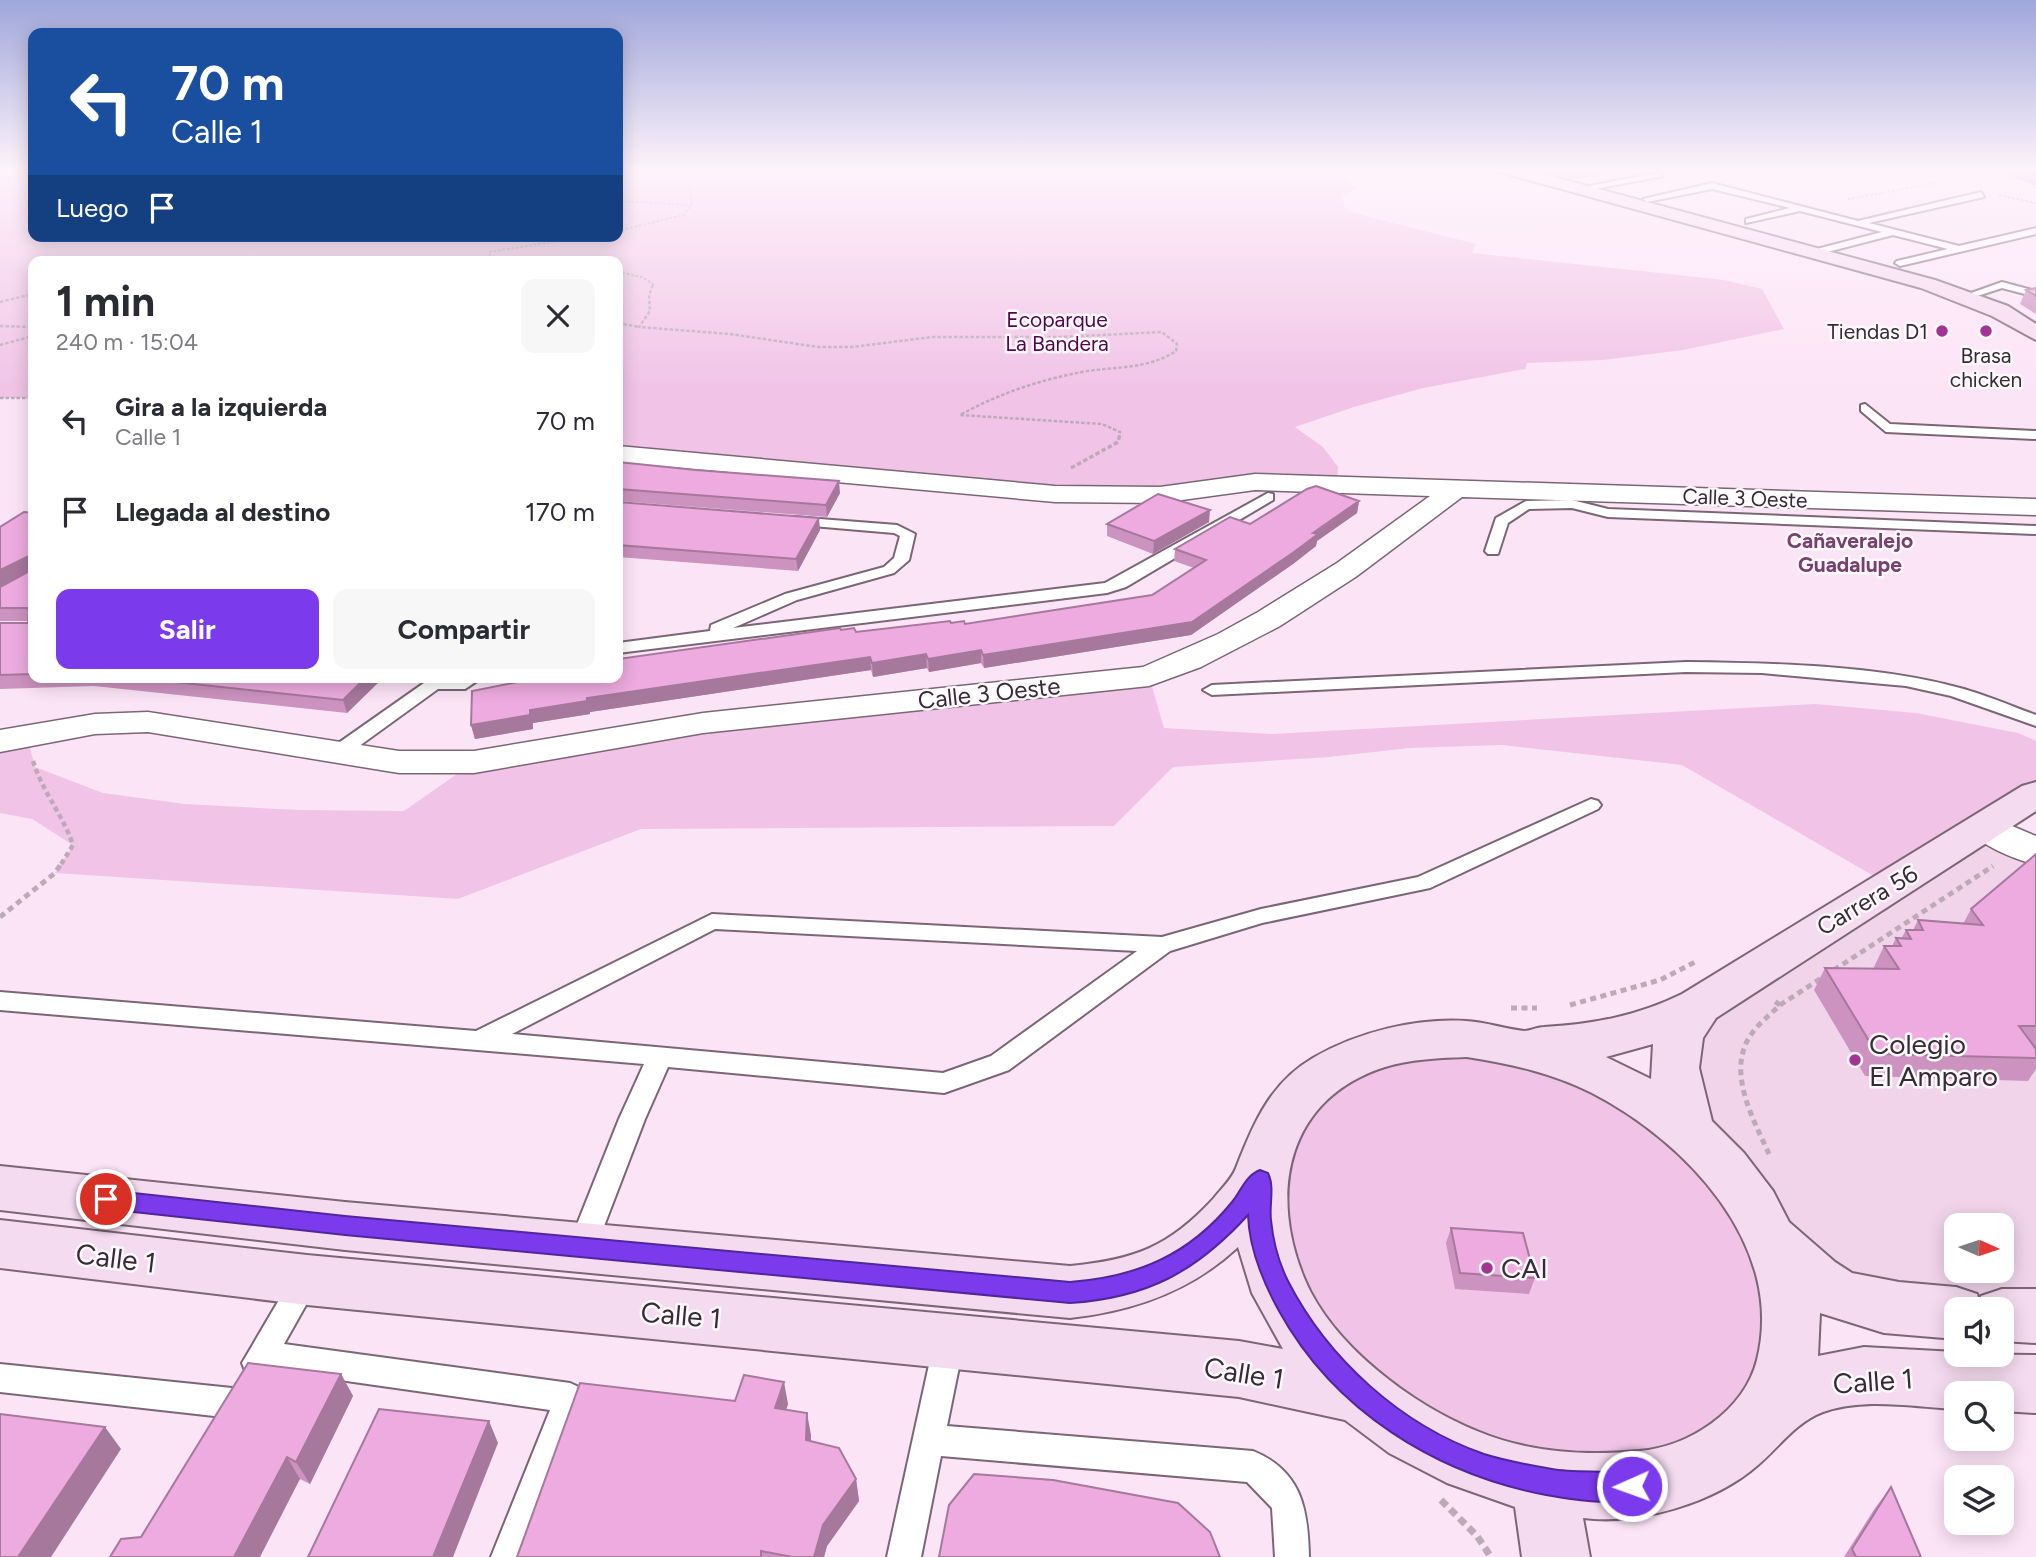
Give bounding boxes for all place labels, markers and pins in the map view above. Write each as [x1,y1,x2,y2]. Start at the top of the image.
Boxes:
place label: Tiendas D1 [1827,319,1928,344]
marker: Tiendas D1 [1934,323,1950,339]
marker: Brasa chicken [1978,323,1994,339]
place label: Brasa chicken [1950,343,2022,392]
place label: Colegio El Amparo [1869,1027,1998,1093]
marker: Colegio El Amparo [1847,1052,1863,1068]
pin [76,1169,136,1229]
place label: CAI [1501,1251,1548,1285]
marker: CAI [1479,1260,1495,1276]

